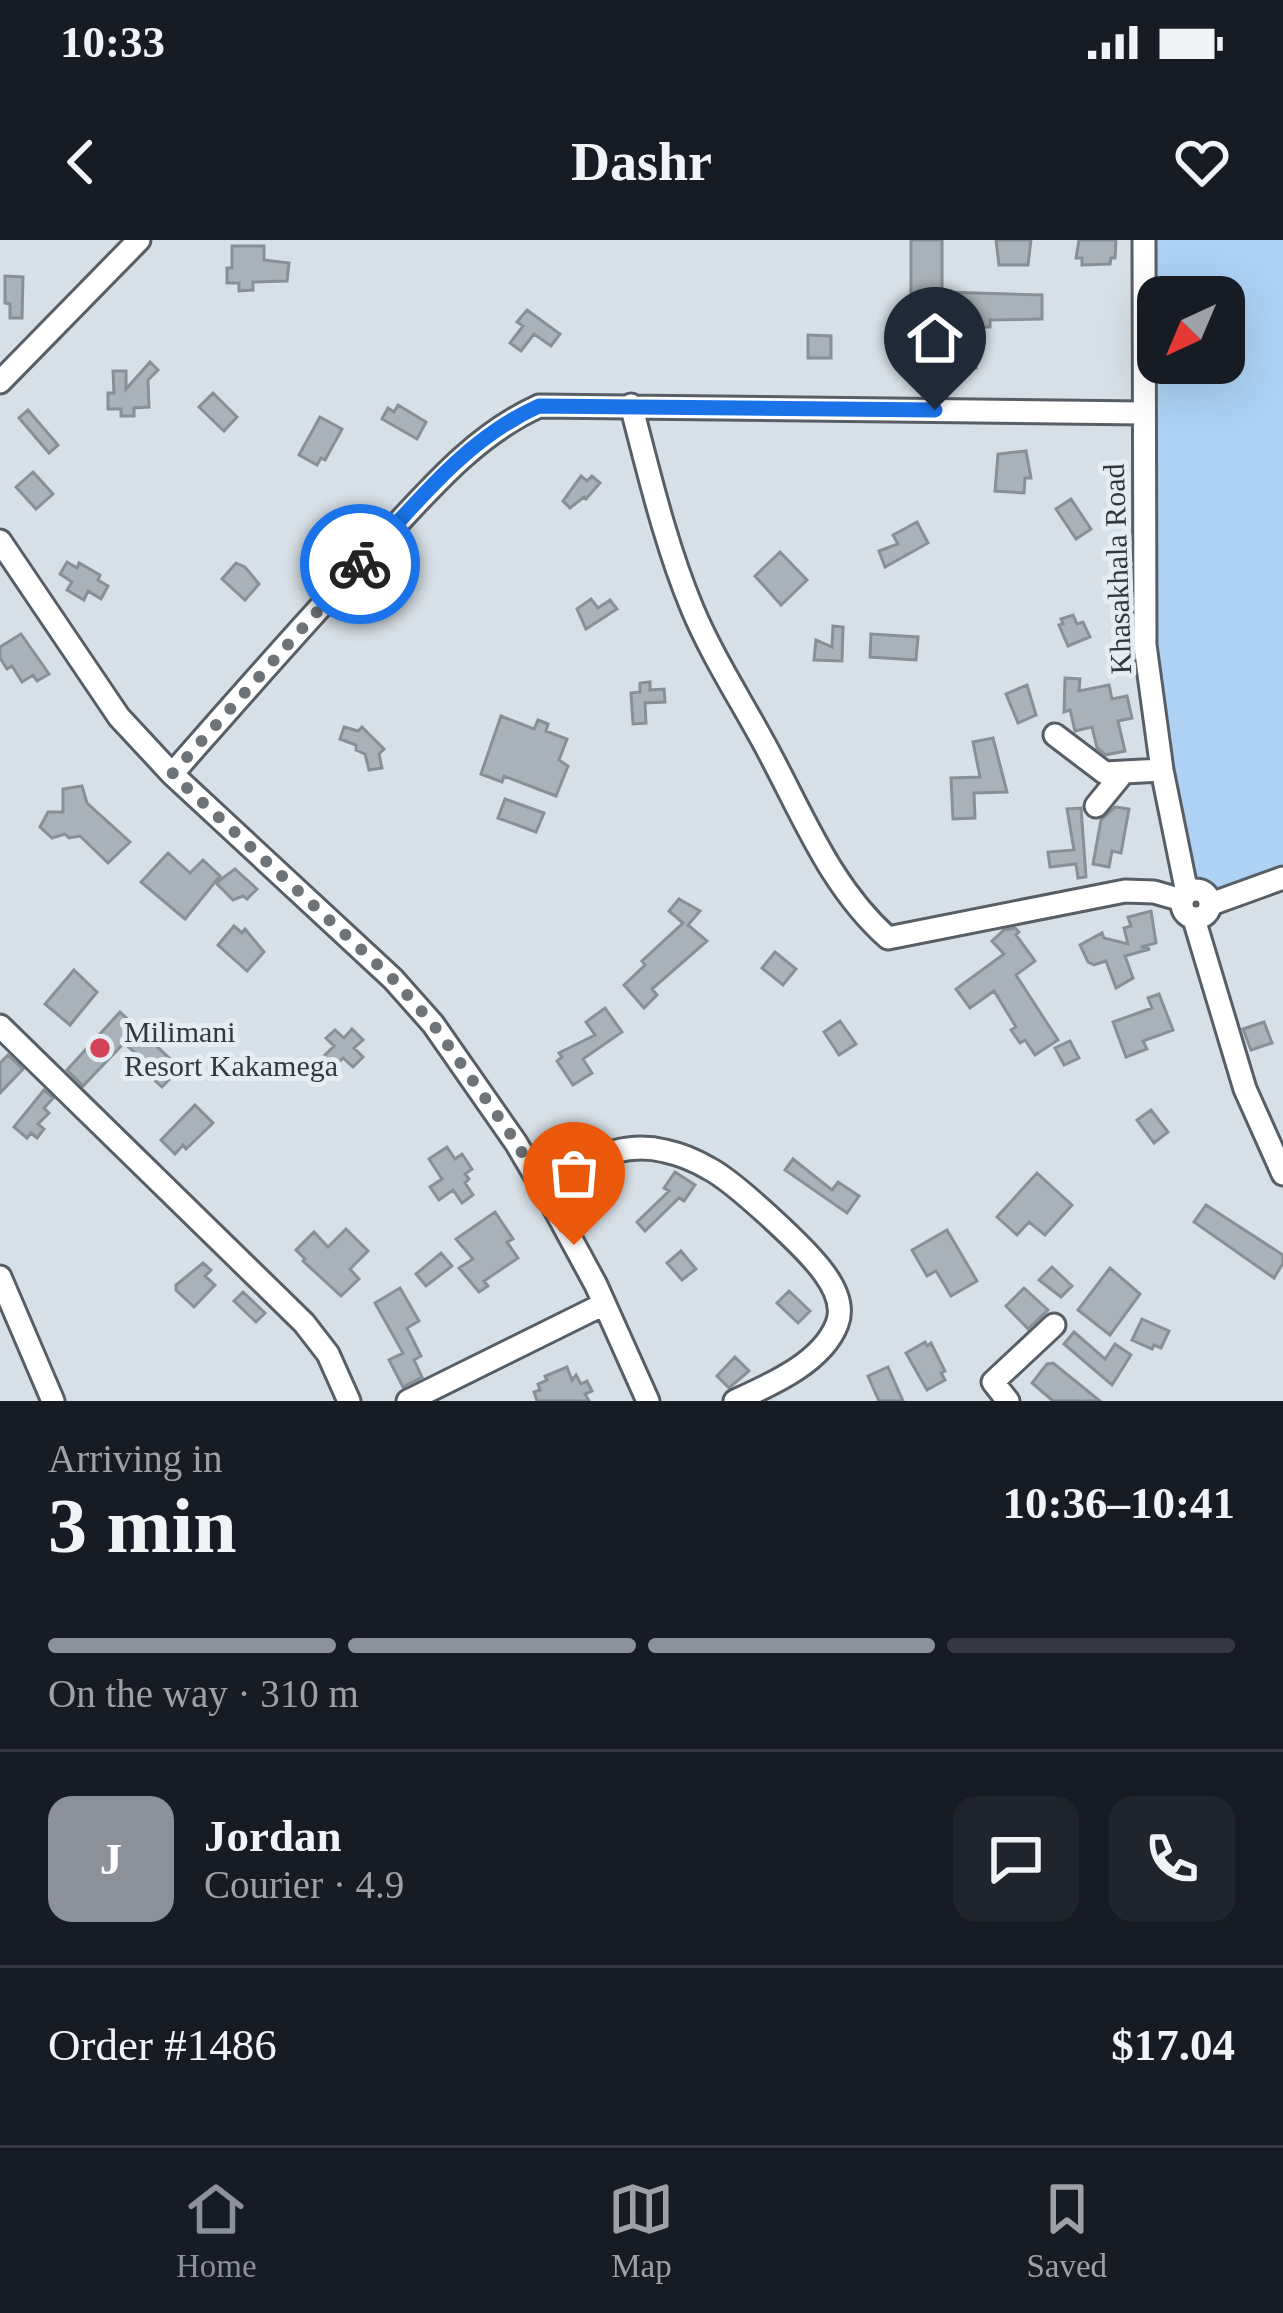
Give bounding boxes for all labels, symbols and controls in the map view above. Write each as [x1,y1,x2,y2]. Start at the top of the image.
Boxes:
text: 10:33 [60,17,165,67]
icon: back [48,129,114,195]
icon: heart [1169,129,1235,195]
text: Dashr [571,132,712,192]
north arrow [1137,276,1245,384]
map controls [1137,276,1245,384]
pin [884,287,986,410]
icon: home [902,305,968,371]
street label: Khasakhala Road [1097,463,1137,675]
courier [300,504,420,624]
icon: bike [327,531,393,597]
place label: Milimani Resort Kakamega [124,1015,338,1082]
marker: Milimani Resort Kakamega [87,1035,113,1061]
pin [523,1122,625,1245]
icon: bag [541,1140,607,1206]
text: Arriving in [48,1437,222,1480]
text: 10:36–10:41 [1003,1478,1235,1528]
text: 3 min [48,1482,237,1569]
text: On the way · 310 m [48,1672,359,1715]
button: chat [953,1796,1079,1922]
button: phone [1109,1796,1235,1922]
text: Jordan [204,1811,342,1861]
text: J [100,1834,122,1884]
text: Courier · 4.9 [204,1863,404,1906]
text: Order #1486 [48,2020,277,2070]
text: $17.04 [1111,2020,1235,2070]
tab: Home [176,2176,257,2285]
tab: Map [608,2176,674,2285]
tab: Saved [1026,2176,1107,2285]

